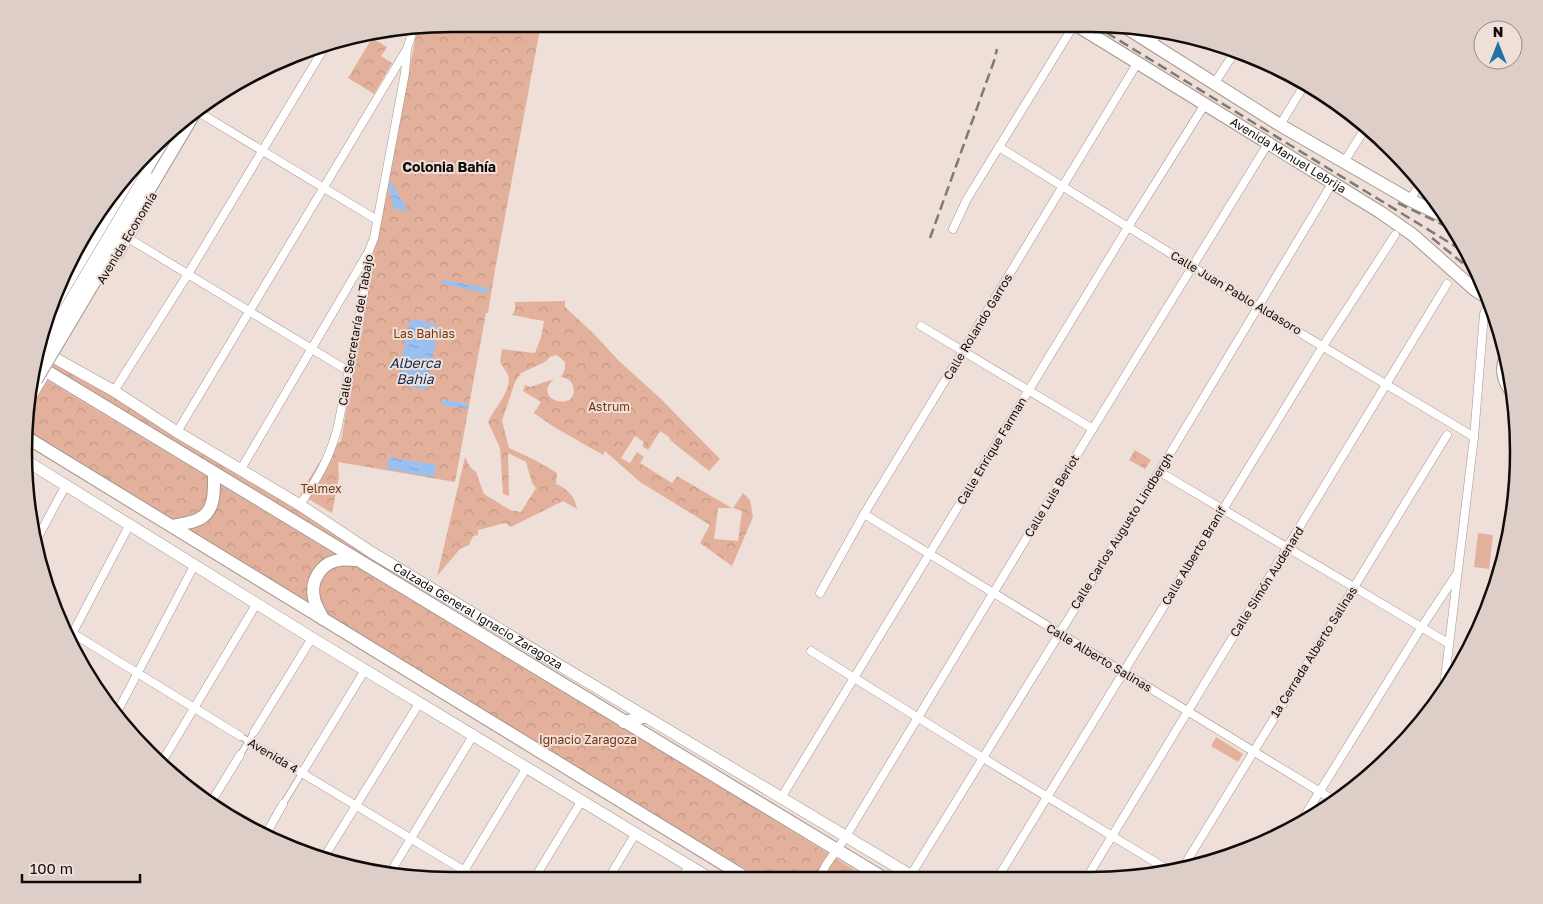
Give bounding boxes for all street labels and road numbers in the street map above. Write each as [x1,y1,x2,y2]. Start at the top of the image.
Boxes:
street label: Avenida Manuel Lebrija [1228,114,1349,196]
street label: Avenida Economía [93,189,160,286]
street label: Calle Juan Pablo Aldasoro [1168,247,1305,338]
street label: Calle Secretaría del Tabajo [335,253,376,407]
street label: Calle Rolando Garros [940,271,1015,383]
street label: Calle Enrique Farman [954,394,1030,507]
street label: Calle Carlos Augusto Lindbergh [1067,450,1176,612]
street label: Calle Luis Beriot [1021,452,1082,540]
street label: Calle Alberto Branif [1158,503,1229,608]
street label: Calle Simón Audenard [1227,524,1307,640]
street label: Calzada General Ignacio Zaragoza [390,559,566,672]
street label: 1ª Cerrada Alberto Salinas [1267,583,1360,720]
street label: Calle Alberto Salinas [1044,620,1155,695]
street label: Avenida 4 [245,735,301,776]

